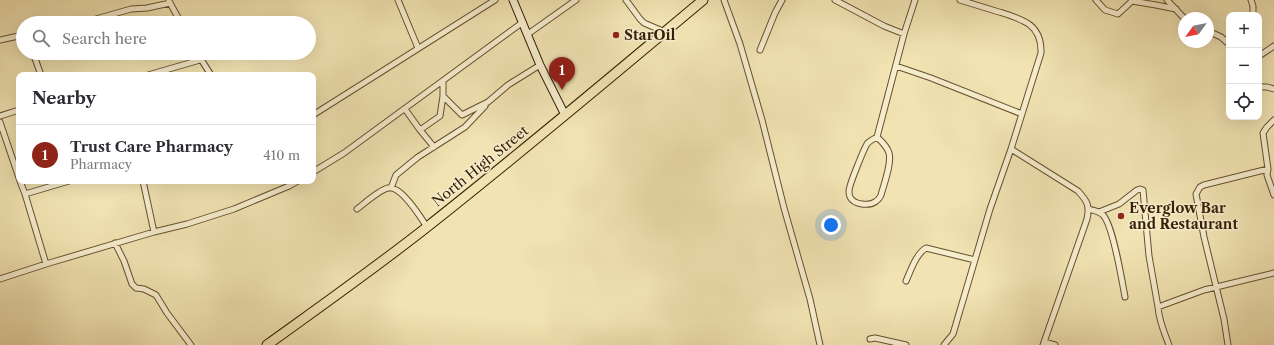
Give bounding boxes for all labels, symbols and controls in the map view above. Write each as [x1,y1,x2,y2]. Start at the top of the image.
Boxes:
north arrow [1178,12,1214,48]
map controls [1226,12,1262,120]
button: + [1226,12,1262,48]
search box [16,16,316,60]
place label: StarOil [624,26,676,44]
icon: search [30,27,52,49]
text: Search here [62,29,147,48]
marker: StarOil [611,30,621,40]
button: − [1226,48,1262,84]
pin: 1 [549,57,575,90]
button: locate [1226,84,1262,120]
text: Nearby [32,88,96,108]
street label: North High Street [428,122,532,210]
text: Trust Care Pharmacy [70,137,233,156]
text: 1 [42,147,48,163]
text: 410 m [263,147,300,163]
text: Pharmacy [70,156,132,172]
place label: Everglow Bar and Restaurant [1129,199,1238,233]
marker: Everglow Bar and Restaurant [1116,211,1126,221]
your location [821,215,841,235]

